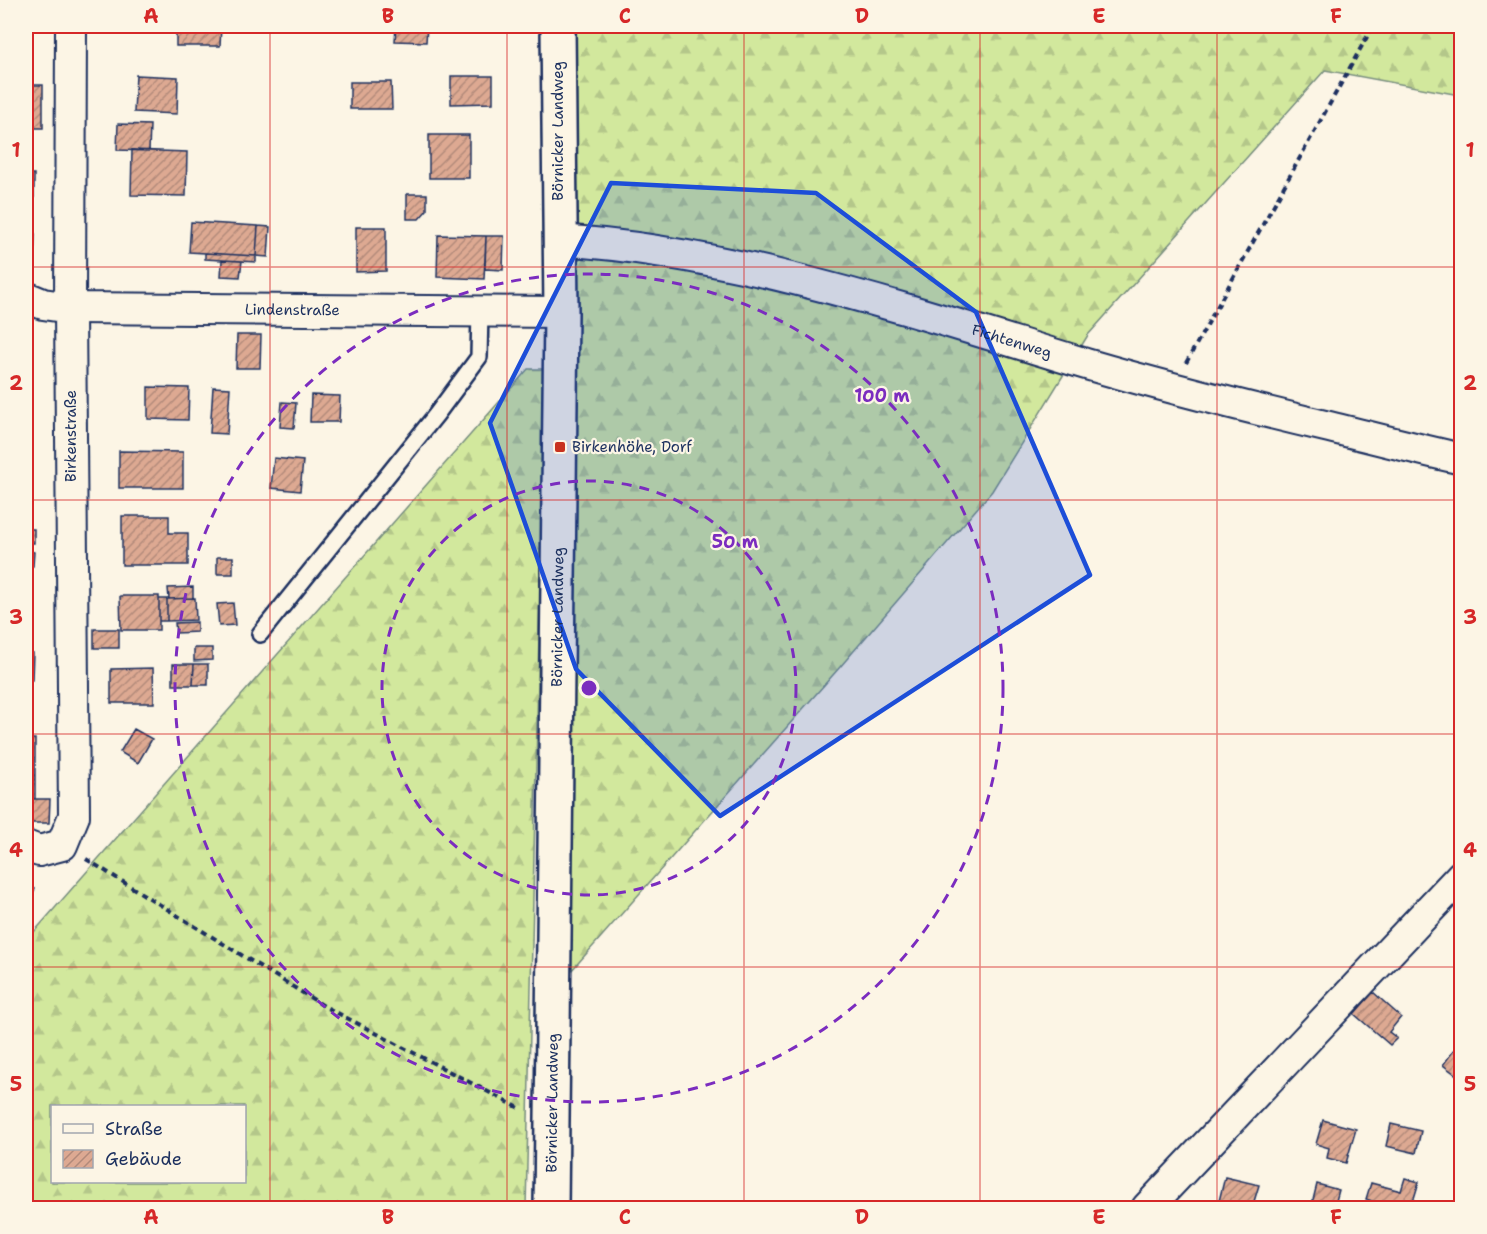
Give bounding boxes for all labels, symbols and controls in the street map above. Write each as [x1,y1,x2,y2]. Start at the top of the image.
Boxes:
text: A [143,3,159,29]
text: B [382,3,394,29]
text: C [619,3,631,29]
text: D [855,3,869,29]
text: E [1092,3,1106,29]
text: F [1330,3,1342,29]
street label: Börnicker Landweg [548,61,568,201]
text: 1 [11,137,21,163]
text: 1 [1465,137,1475,163]
street label: Lindenstraße [245,299,340,320]
street label: Fichtenweg [969,320,1054,363]
text: 2 [9,370,23,396]
text: 2 [1463,370,1477,396]
text: 100 m [854,384,910,408]
street label: Birkenstraße [61,390,81,482]
place label: Birkenhöhe, Dorf [572,437,693,457]
marker: Birkenhöhe, Dorf [553,440,567,454]
text: 50 m [712,530,759,554]
street label: Börnicker Landweg [547,547,568,687]
text: 3 [9,604,23,630]
text: 3 [1463,604,1477,630]
centre of rings [579,678,599,698]
text: 4 [9,837,23,863]
text: 4 [1463,837,1477,863]
street label: Börnicker Landweg [541,1033,563,1173]
text: 5 [10,1071,22,1097]
text: 5 [1464,1071,1476,1097]
legend [51,1105,246,1183]
text: Straße [105,1117,163,1141]
text: Gebäude [105,1147,182,1171]
text: A [143,1204,159,1230]
text: B [382,1204,394,1230]
text: C [619,1204,631,1230]
text: D [855,1204,869,1230]
text: E [1092,1204,1106,1230]
text: F [1330,1204,1342,1230]

